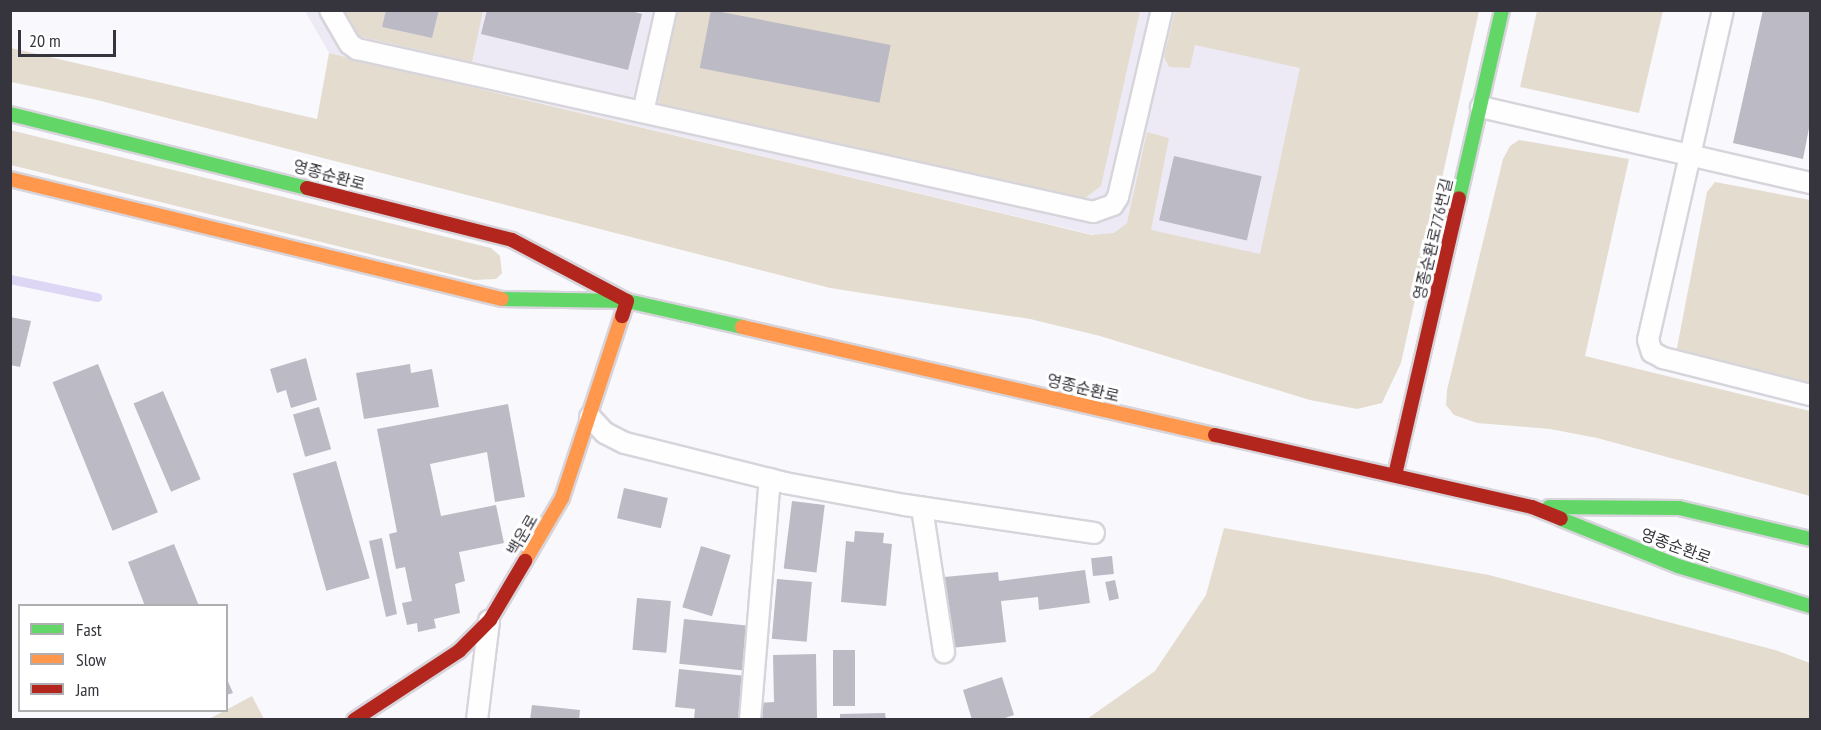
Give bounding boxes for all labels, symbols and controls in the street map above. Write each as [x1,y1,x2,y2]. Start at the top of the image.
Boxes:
scale bar [21,18,118,56]
text: 20 m [29,29,61,52]
street label: 영종순환로 [291,156,367,194]
street label: 영종순환로776번길 [1410,176,1456,302]
street label: 영종순환로 [1045,370,1121,406]
street label: 백운로 [503,511,541,559]
street label: 영종순환로 [1638,524,1714,568]
legend [18,604,228,712]
text: Fast [76,618,102,641]
text: Slow [76,648,106,671]
text: Jam [76,678,99,701]

